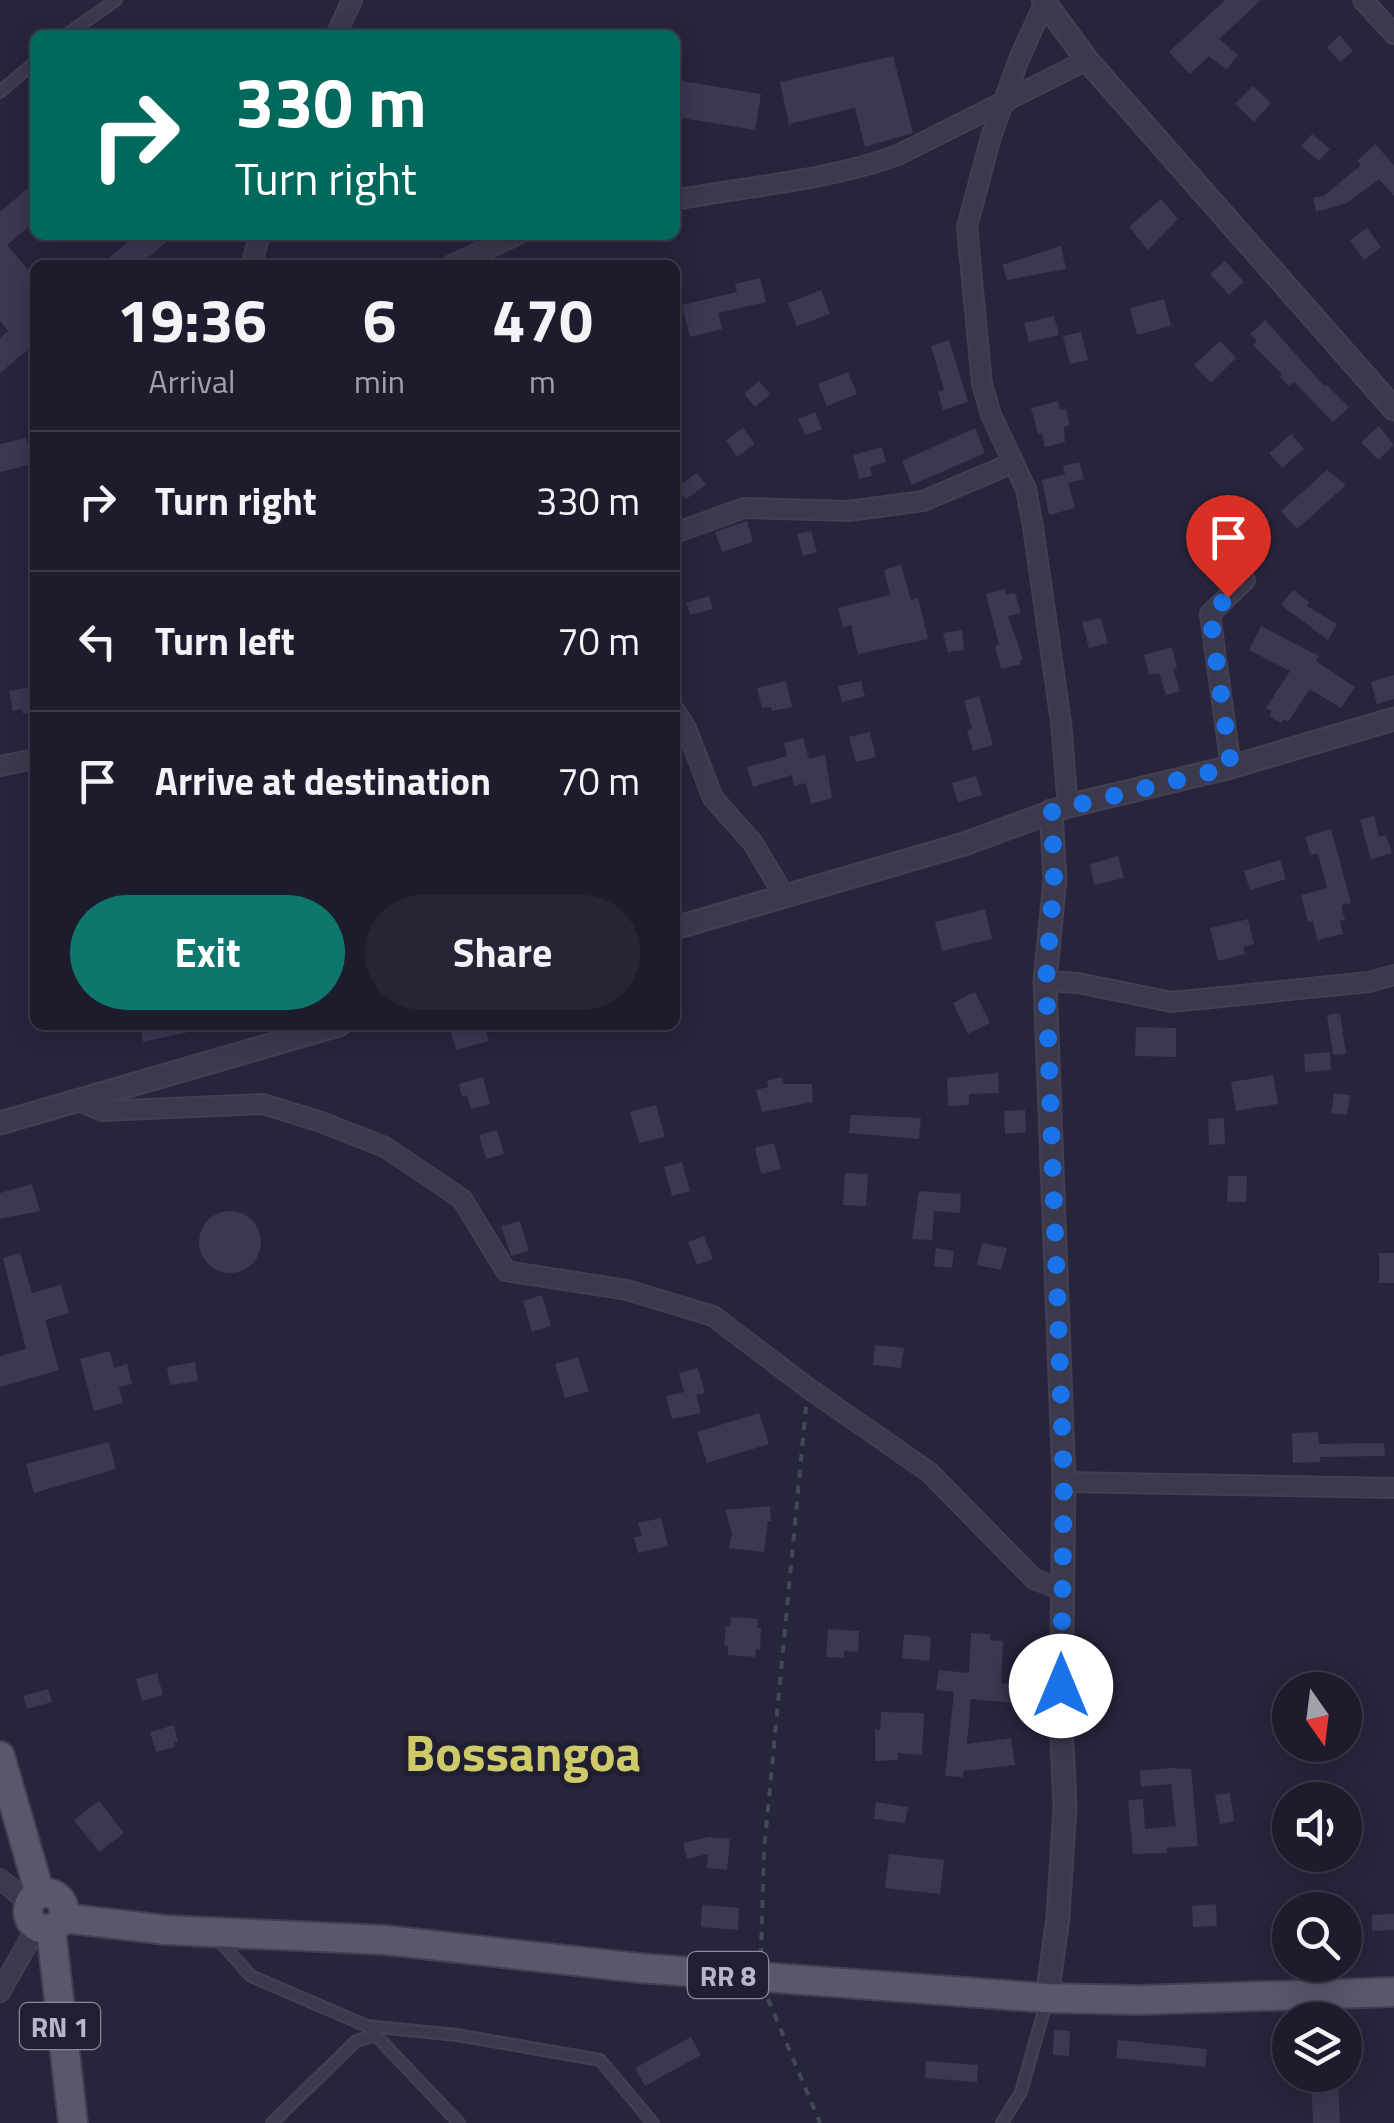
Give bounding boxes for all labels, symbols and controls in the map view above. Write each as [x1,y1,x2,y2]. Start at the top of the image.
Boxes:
text: 330 m [235,48,427,154]
icon: right [70,70,200,200]
text: Turn right [235,144,417,212]
text: 19:36 [117,274,267,365]
text: 6 [363,274,396,365]
text: 470 [492,274,593,365]
text: Arrival [149,357,235,405]
text: min [354,357,405,405]
text: m [529,357,556,405]
text: Turn right [155,472,317,530]
text: 330 m [536,472,640,530]
icon: right [70,474,125,529]
pin [1186,495,1271,598]
icon: arrive [1201,510,1256,565]
text: Turn left [155,612,295,670]
text: 70 m [557,612,640,670]
icon: left [70,614,125,669]
text: Arrive at destination [155,752,491,810]
text: 70 m [557,752,640,810]
icon: arrive [70,754,125,809]
button: Exit [70,895,345,1010]
button: Share [365,895,640,1010]
position arrow [1009,1634,1113,1738]
north arrow [1272,1672,1362,1762]
map controls [1272,1672,1362,2092]
district label: Bossangoa [405,1714,641,1790]
button: sound [1272,1782,1362,1872]
button: search [1272,1892,1362,1982]
road number: RR 8 [688,1952,768,1998]
button: layers [1272,2002,1362,2092]
road number: RN 1 [20,2003,100,2049]

